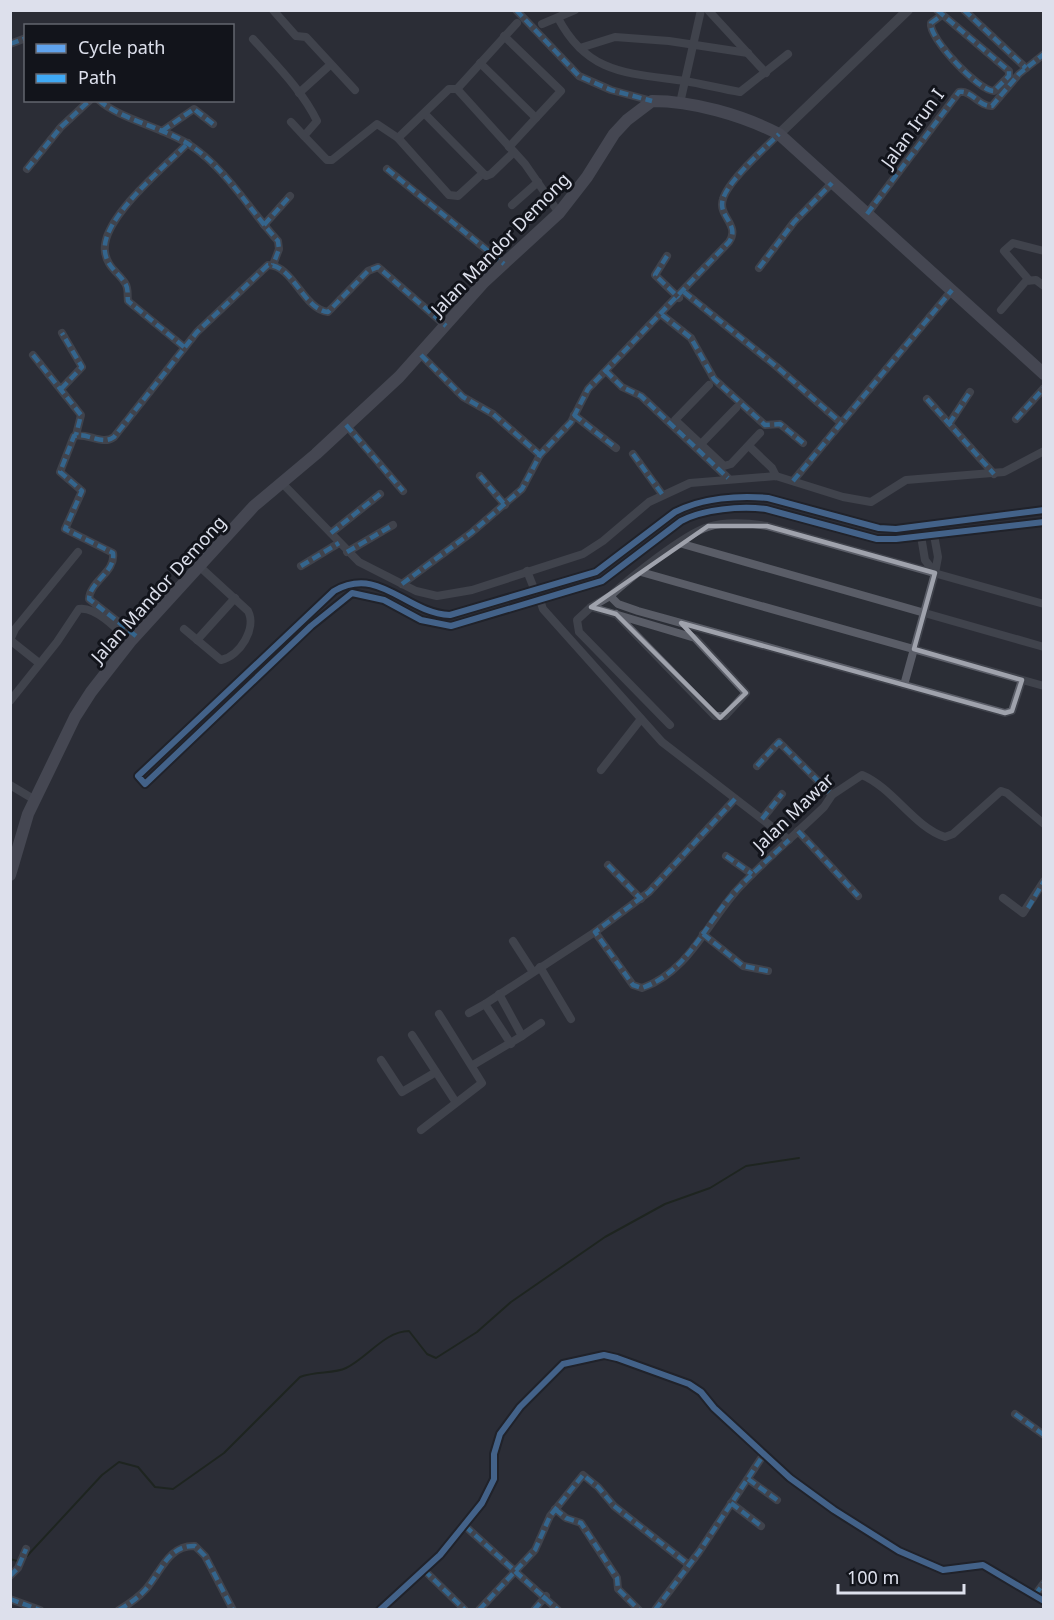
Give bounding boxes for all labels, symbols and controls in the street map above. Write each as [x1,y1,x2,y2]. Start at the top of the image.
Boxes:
legend [24,24,234,102]
text: Cycle path [78,35,165,59]
text: Path [78,65,117,89]
street label: Jalan Irun I [874,84,949,174]
street label: Jalan Mandor Demong [424,167,575,322]
street label: Jalan Mandor Demong [84,510,231,669]
street label: Jalan Mawar [746,767,839,858]
scale bar [838,1557,964,1595]
text: 100 m [847,1565,899,1589]

